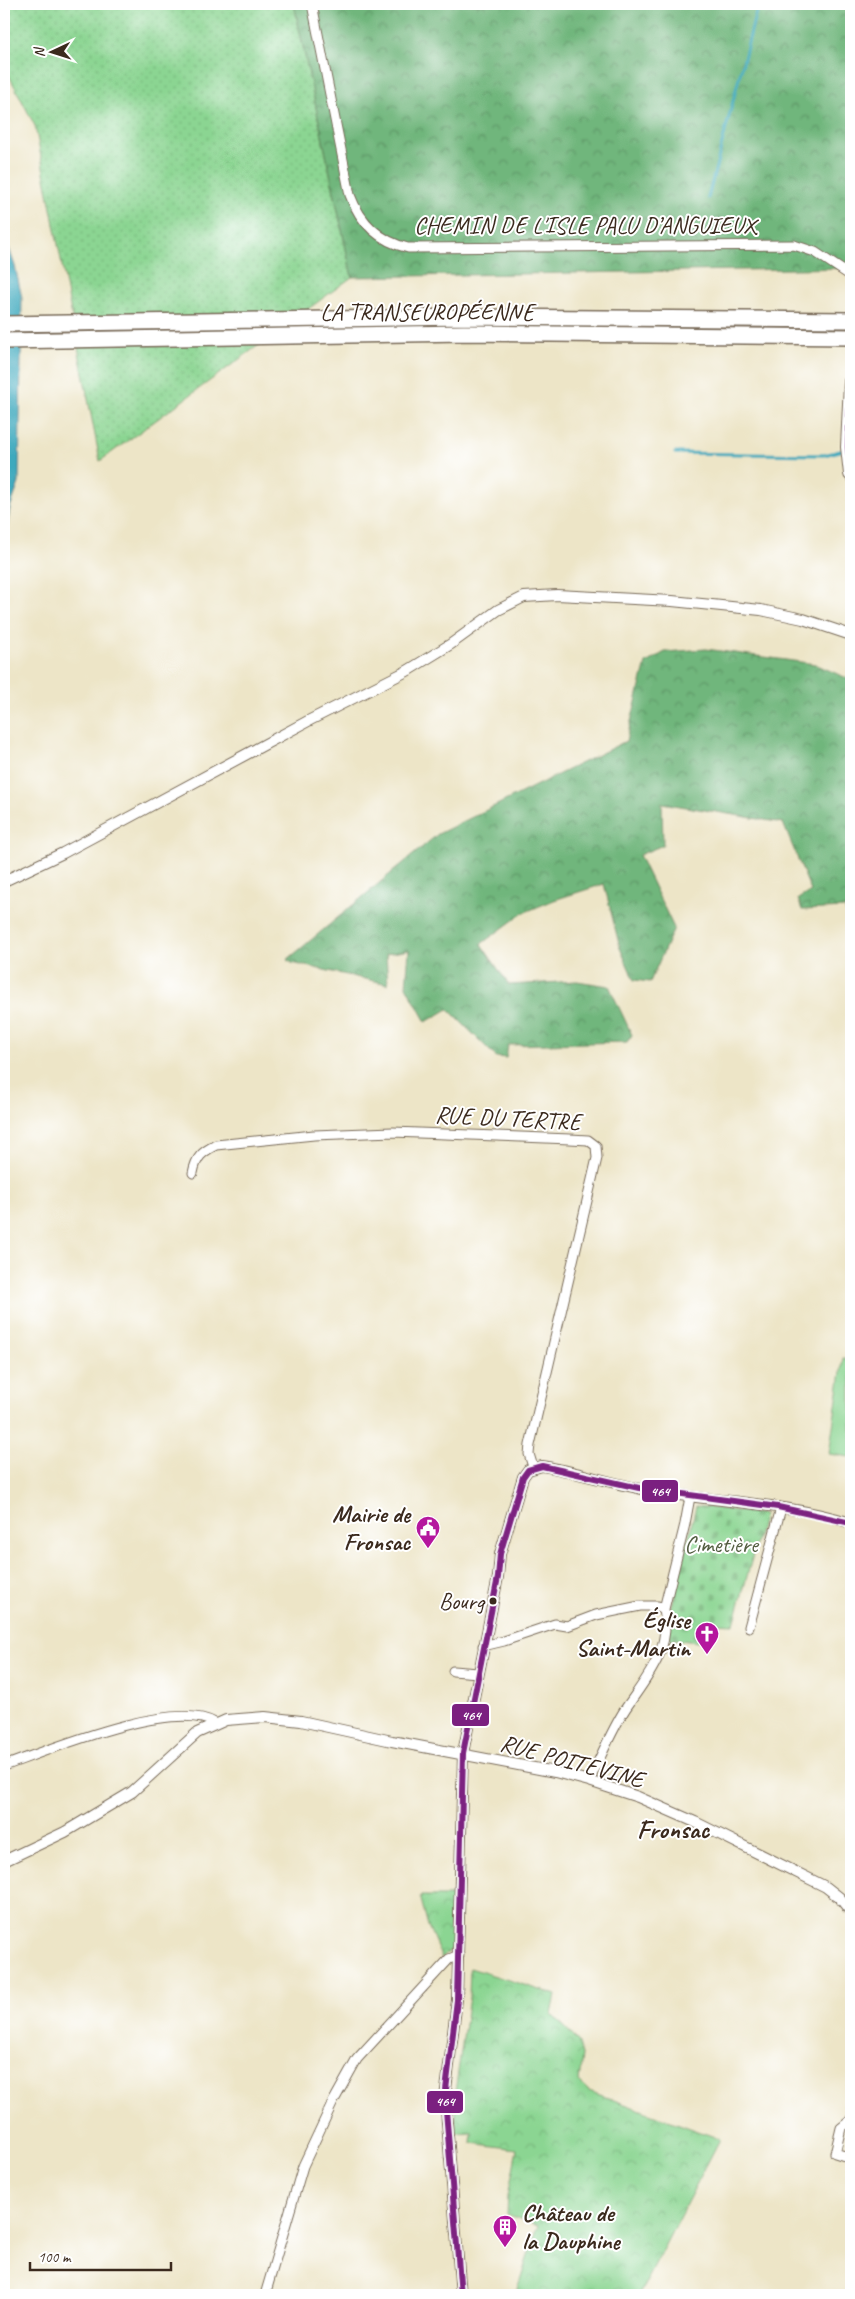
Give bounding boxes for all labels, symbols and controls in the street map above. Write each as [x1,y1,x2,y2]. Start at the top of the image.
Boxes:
north arrow [28,28,78,78]
text: N [31,46,48,58]
street label: CHEMIN DE L'ISLE PALU D’ANGUIEUX [414,210,759,240]
street label: LA TRANSEUROPÉENNE [320,297,537,327]
street label: RUE DU TERTRE [434,1099,584,1137]
line badge: 464 [641,1479,679,1503]
text: 464 [650,1483,671,1500]
place label: Mairie de Fronsac [332,1499,412,1557]
public building icon: Mairie de Fronsac [415,1515,441,1549]
park label: Cimetière [684,1529,760,1559]
place label: Bourg [439,1587,486,1616]
marker: Bourg [488,1596,498,1606]
place label: Église Saint-Martin [576,1605,692,1663]
church icon: Église Saint-Martin [694,1621,720,1655]
line badge: 464 [451,1703,490,1727]
text: 464 [461,1707,482,1724]
street label: RUE POITEVINE [497,1727,650,1795]
district label: Fronsac [637,1813,710,1846]
line badge: 464 [426,2090,464,2114]
text: 464 [435,2093,456,2110]
place label: Château de la Dauphine [522,2198,621,2256]
building icon: Château de la Dauphine [492,2214,518,2248]
scale bar [30,2239,171,2271]
text: 100 m [38,2248,72,2267]

